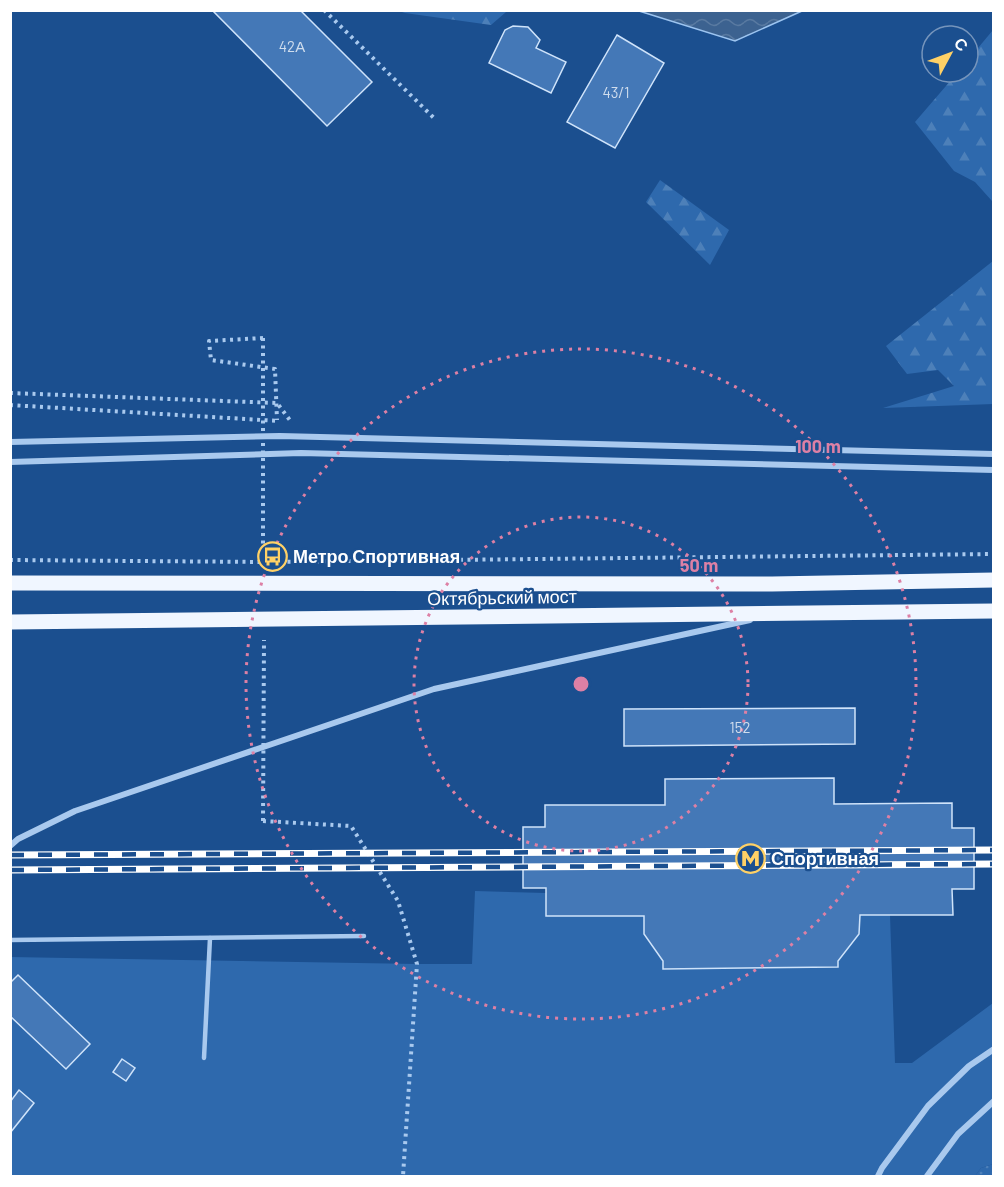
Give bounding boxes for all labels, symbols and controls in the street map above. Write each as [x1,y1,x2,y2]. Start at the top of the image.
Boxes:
north arrow [920,24,980,84]
text: С [951,33,973,55]
house number: 42А [279,37,305,55]
house number: 43/1 [602,83,630,101]
text: 100 m [795,435,841,457]
bus stop icon: Метро Спортивная [256,540,288,572]
place label: Метро Спортивная [293,545,460,567]
text: 50 m [680,554,718,576]
street label: Октябрьский мост [427,585,577,609]
centre of rings [571,674,591,694]
house number: 152 [729,718,751,736]
metro station icon: Спортивная [734,842,766,874]
place label: Спортивная [771,847,879,869]

